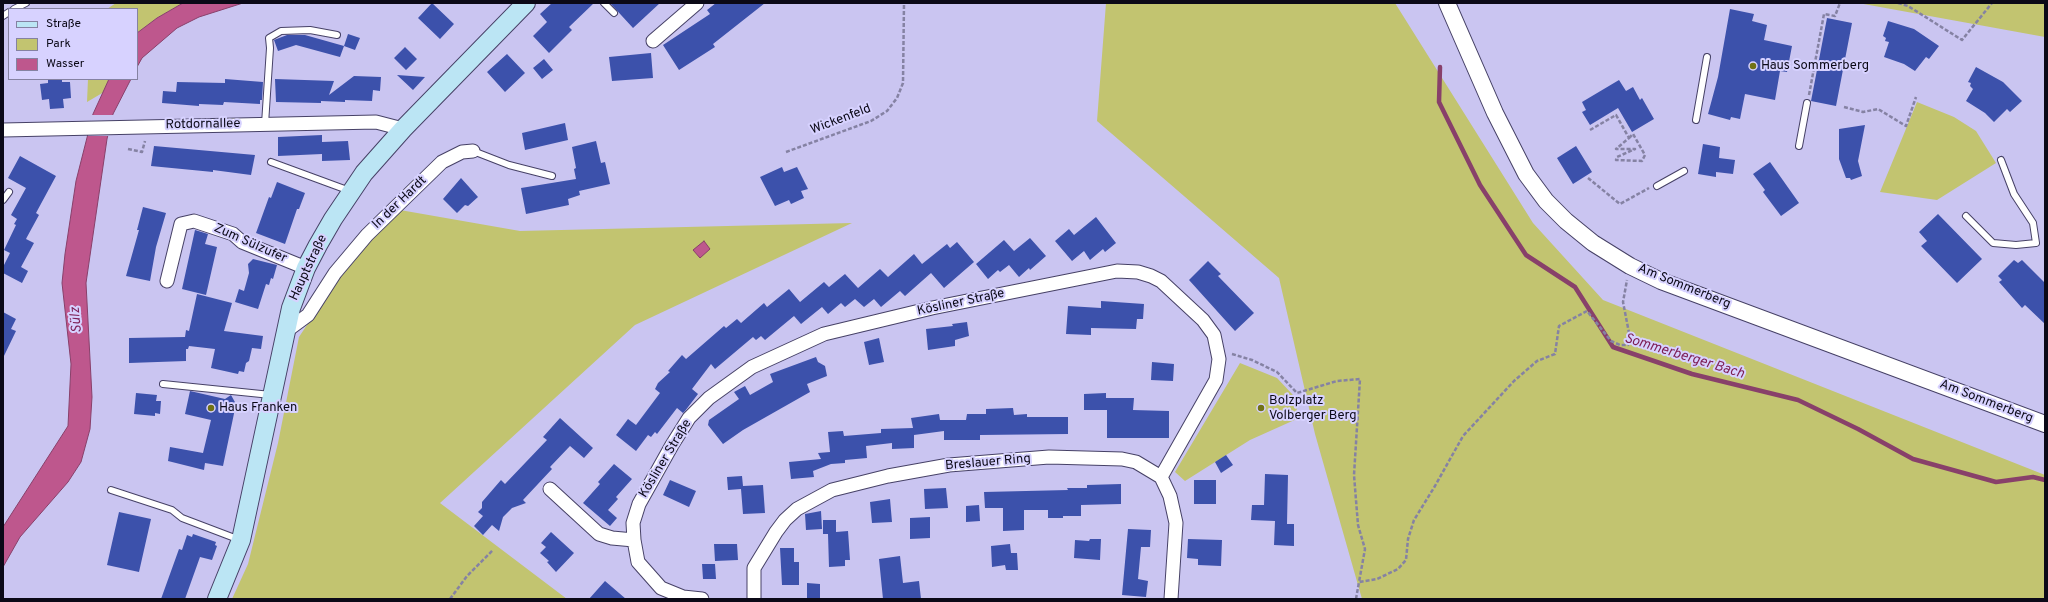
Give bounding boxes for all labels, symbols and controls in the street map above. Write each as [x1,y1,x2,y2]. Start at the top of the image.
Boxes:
legend [8,8,138,80]
text: Straße [46,16,81,32]
text: Park [46,36,71,52]
text: Wasser [46,56,84,72]
place label: Haus Sommerberg [1761,58,1869,74]
marker: Haus Sommerberg [1748,61,1758,71]
street label: Wickenfeld [809,101,873,139]
street label: Rotdornallee [165,117,241,133]
street label: In der Hardt [370,173,430,233]
street label: Zum Sülzufer [211,221,289,267]
street label: Hauptstraße [287,232,331,304]
street label: Am Sommerberg [1635,261,1733,313]
street label: Kösliner Straße [916,286,1006,320]
water label: Sülz [67,306,87,334]
water label: Sommerberger Bach [1622,331,1746,383]
street label: Am Sommerberg [1937,377,2035,427]
place label: Bolzplatz Volberger Berg [1269,393,1357,424]
place label: Haus Franken [219,400,297,416]
marker: Haus Franken [206,403,216,413]
marker: Bolzplatz Volberger Berg [1256,403,1266,413]
street label: Kösliner Straße [636,417,696,501]
street label: Breslauer Ring [945,451,1031,475]

